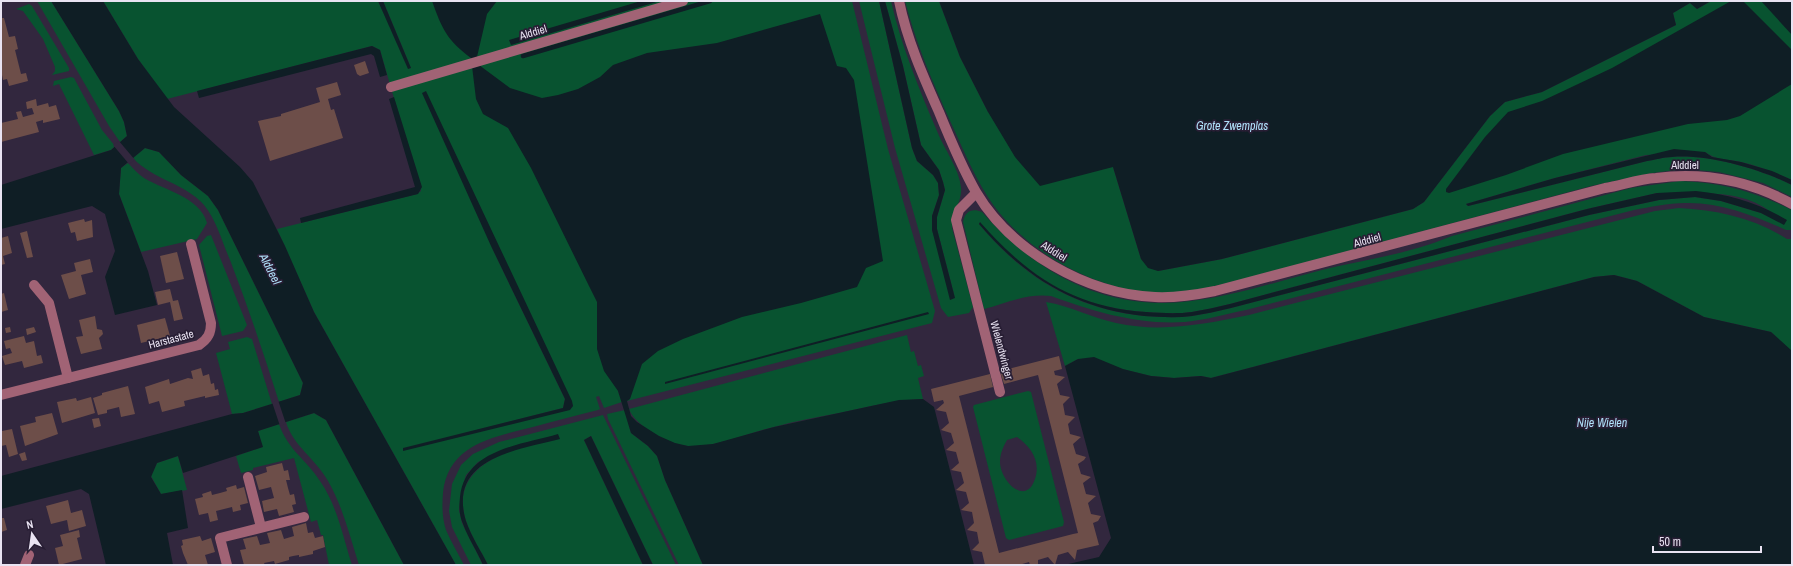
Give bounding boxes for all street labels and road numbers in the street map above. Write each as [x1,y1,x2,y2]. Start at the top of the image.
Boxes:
street label: Alddiel [517,21,548,43]
street label: Alddiel [1670,158,1699,172]
street label: Alddiel [1351,230,1382,251]
street label: Alddiel [1038,237,1069,264]
street label: Wielendwinger [987,319,1017,381]
street label: Harstastate [147,326,195,352]

